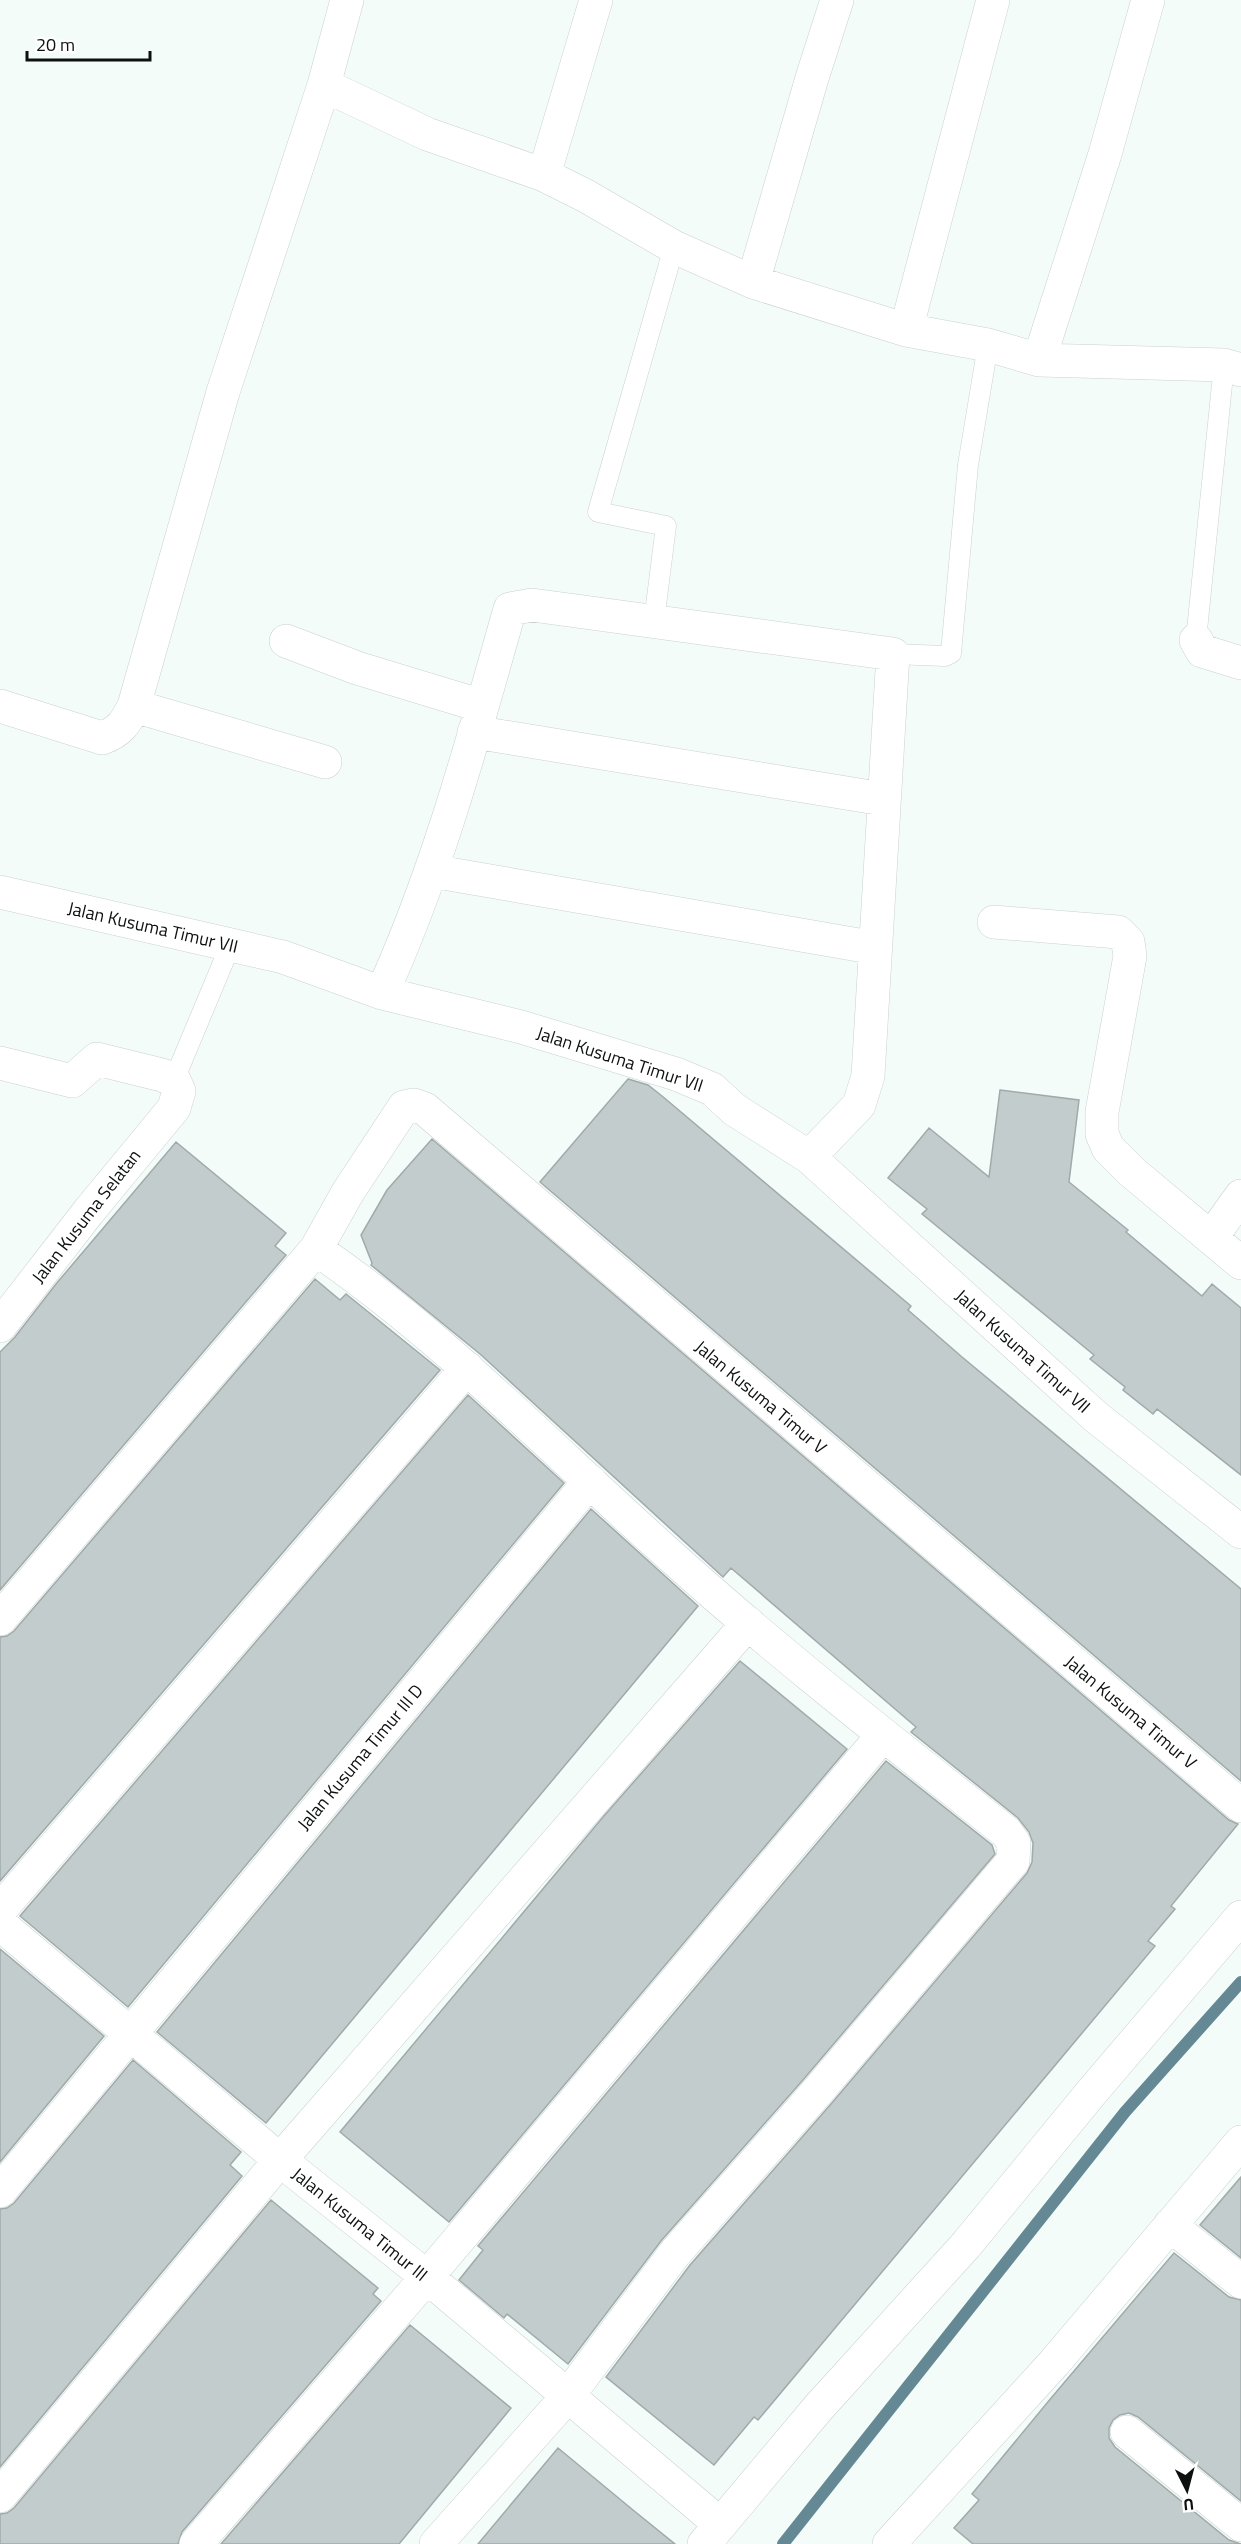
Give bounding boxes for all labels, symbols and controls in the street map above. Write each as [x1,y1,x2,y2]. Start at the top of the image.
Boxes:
scale bar [27,24,150,62]
text: 20 m [36,31,75,58]
street label: Jalan Kusuma Timur VII [65,894,241,960]
street label: Jalan Kusuma Timur VII [533,1019,707,1099]
street label: Jalan Kusuma Selatan [25,1143,147,1289]
street label: Jalan Kusuma Timur VII [949,1283,1097,1419]
street label: Jalan Kusuma Timur V [689,1334,833,1461]
street label: Jalan Kusuma Timur V [1059,1649,1203,1776]
street label: Jalan Kusuma Timur III D [291,1678,429,1836]
street label: Jalan Kusuma Timur III [286,2161,434,2287]
north arrow [1157,2460,1217,2520]
text: U [1182,2492,1195,2517]

